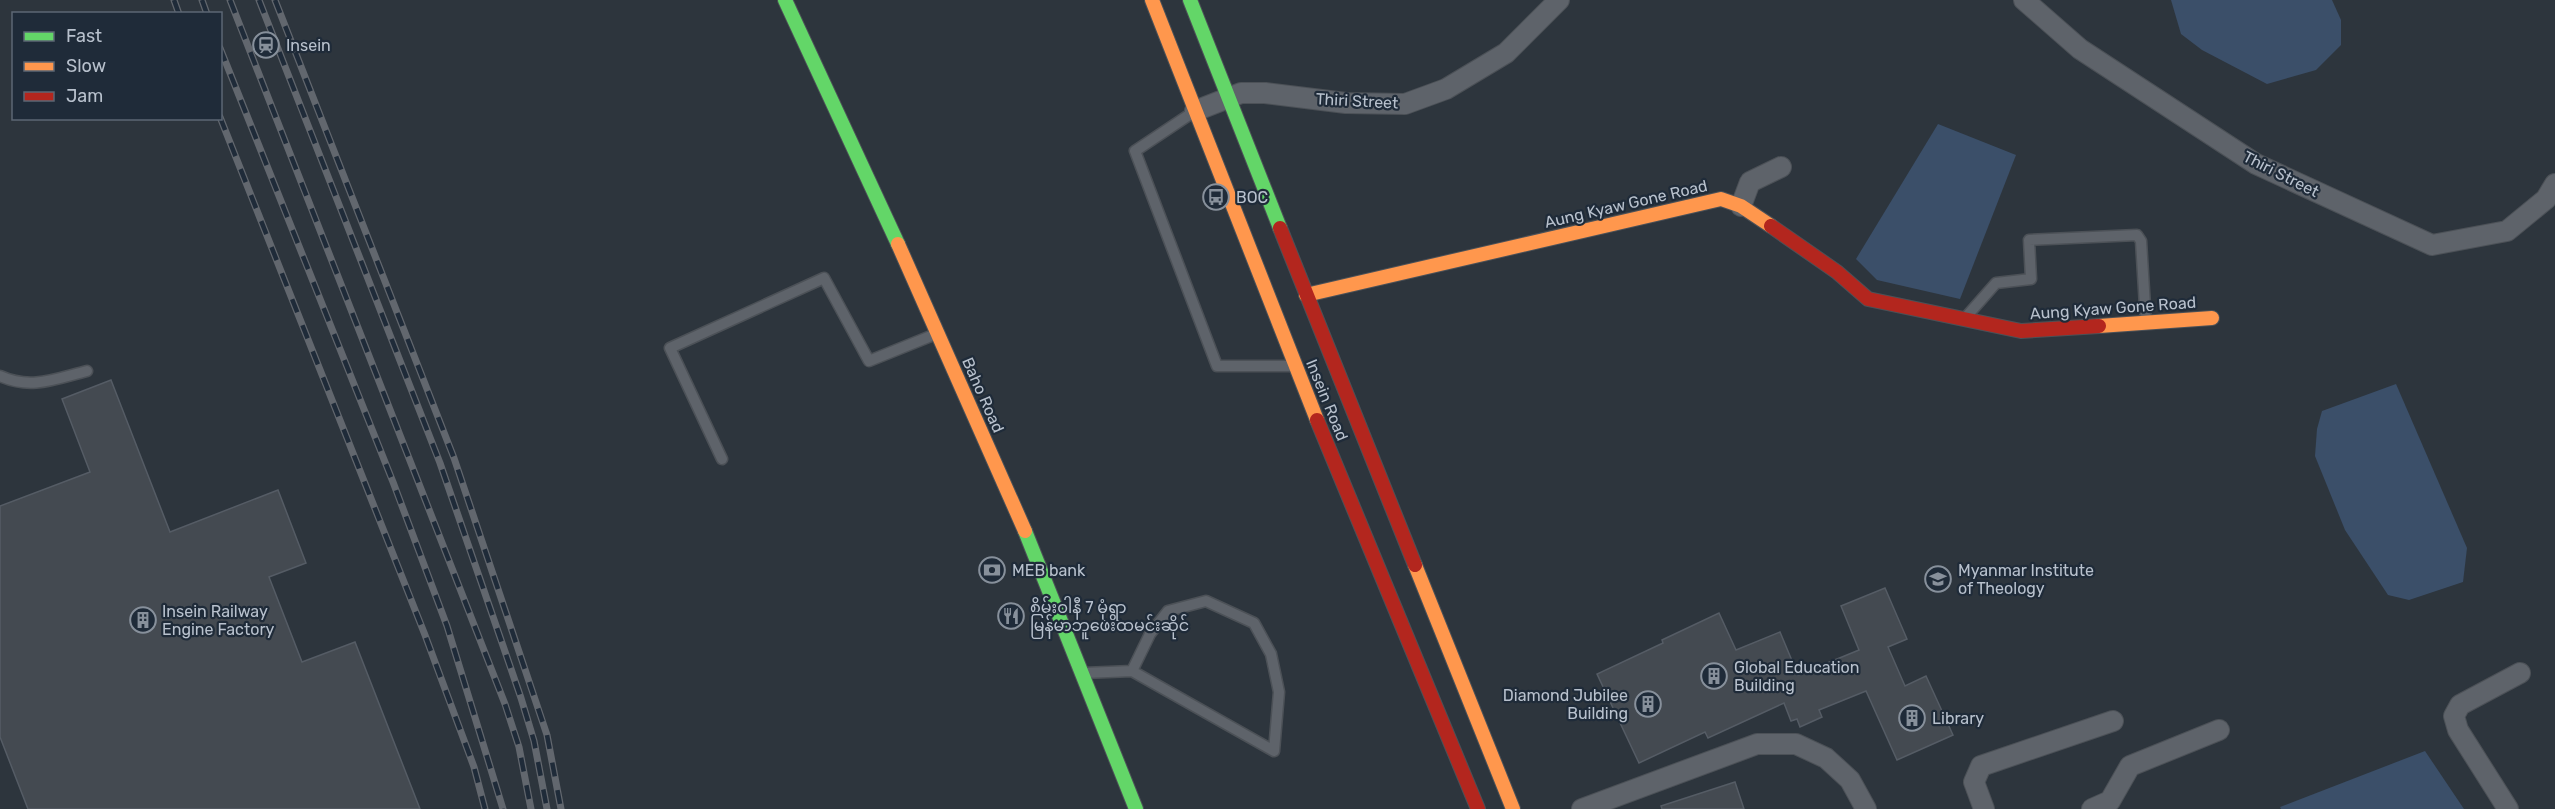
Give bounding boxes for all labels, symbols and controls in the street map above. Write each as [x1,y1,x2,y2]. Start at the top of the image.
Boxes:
legend [12,12,222,120]
text: Fast [66,25,102,47]
station icon: Insein [251,30,281,60]
place label: Insein [286,36,331,55]
text: Slow [66,55,106,77]
text: Jam [66,85,103,107]
street label: Thiri Street [1315,89,1399,113]
street label: Thiri Street [2240,147,2322,201]
street label: Aung Kyaw Gone Road [1543,176,1709,232]
bus stop icon: BOC [1201,182,1231,212]
place label: BOC [1236,188,1268,207]
street label: Aung Kyaw Gone Road [2029,293,2197,323]
street label: Baho Road [958,354,1008,436]
street label: Insein Road [1302,356,1352,444]
bank icon: MEB bank [977,555,1007,585]
place label: MEB bank [1012,561,1086,580]
place label: Myanmar Institute of Theology [1958,561,2094,598]
school or university icon: Myanmar Institute of Theology [1923,564,1953,594]
place label: စိမ်းဝါနီ 7 မုံရွာ မြန်မာဘူဖေးထမင်းဆိုင် [1030,596,1189,640]
restaurant icon: စိမ်းဝါနီ 7 မုံရွာ မြန်မာဘူဖေးထမင်းဆိုင် [996,601,1026,631]
place label: Insein Railway Engine Factory [162,602,274,639]
building icon: Insein Railway Engine Factory [128,605,158,635]
place label: Global Education Building [1734,658,1859,695]
building icon: Global Education Building [1699,661,1729,691]
place label: Diamond Jubilee Building [1503,686,1628,723]
building icon: Diamond Jubilee Building [1633,689,1663,719]
building icon: Library [1897,703,1927,733]
place label: Library [1932,709,1984,728]

